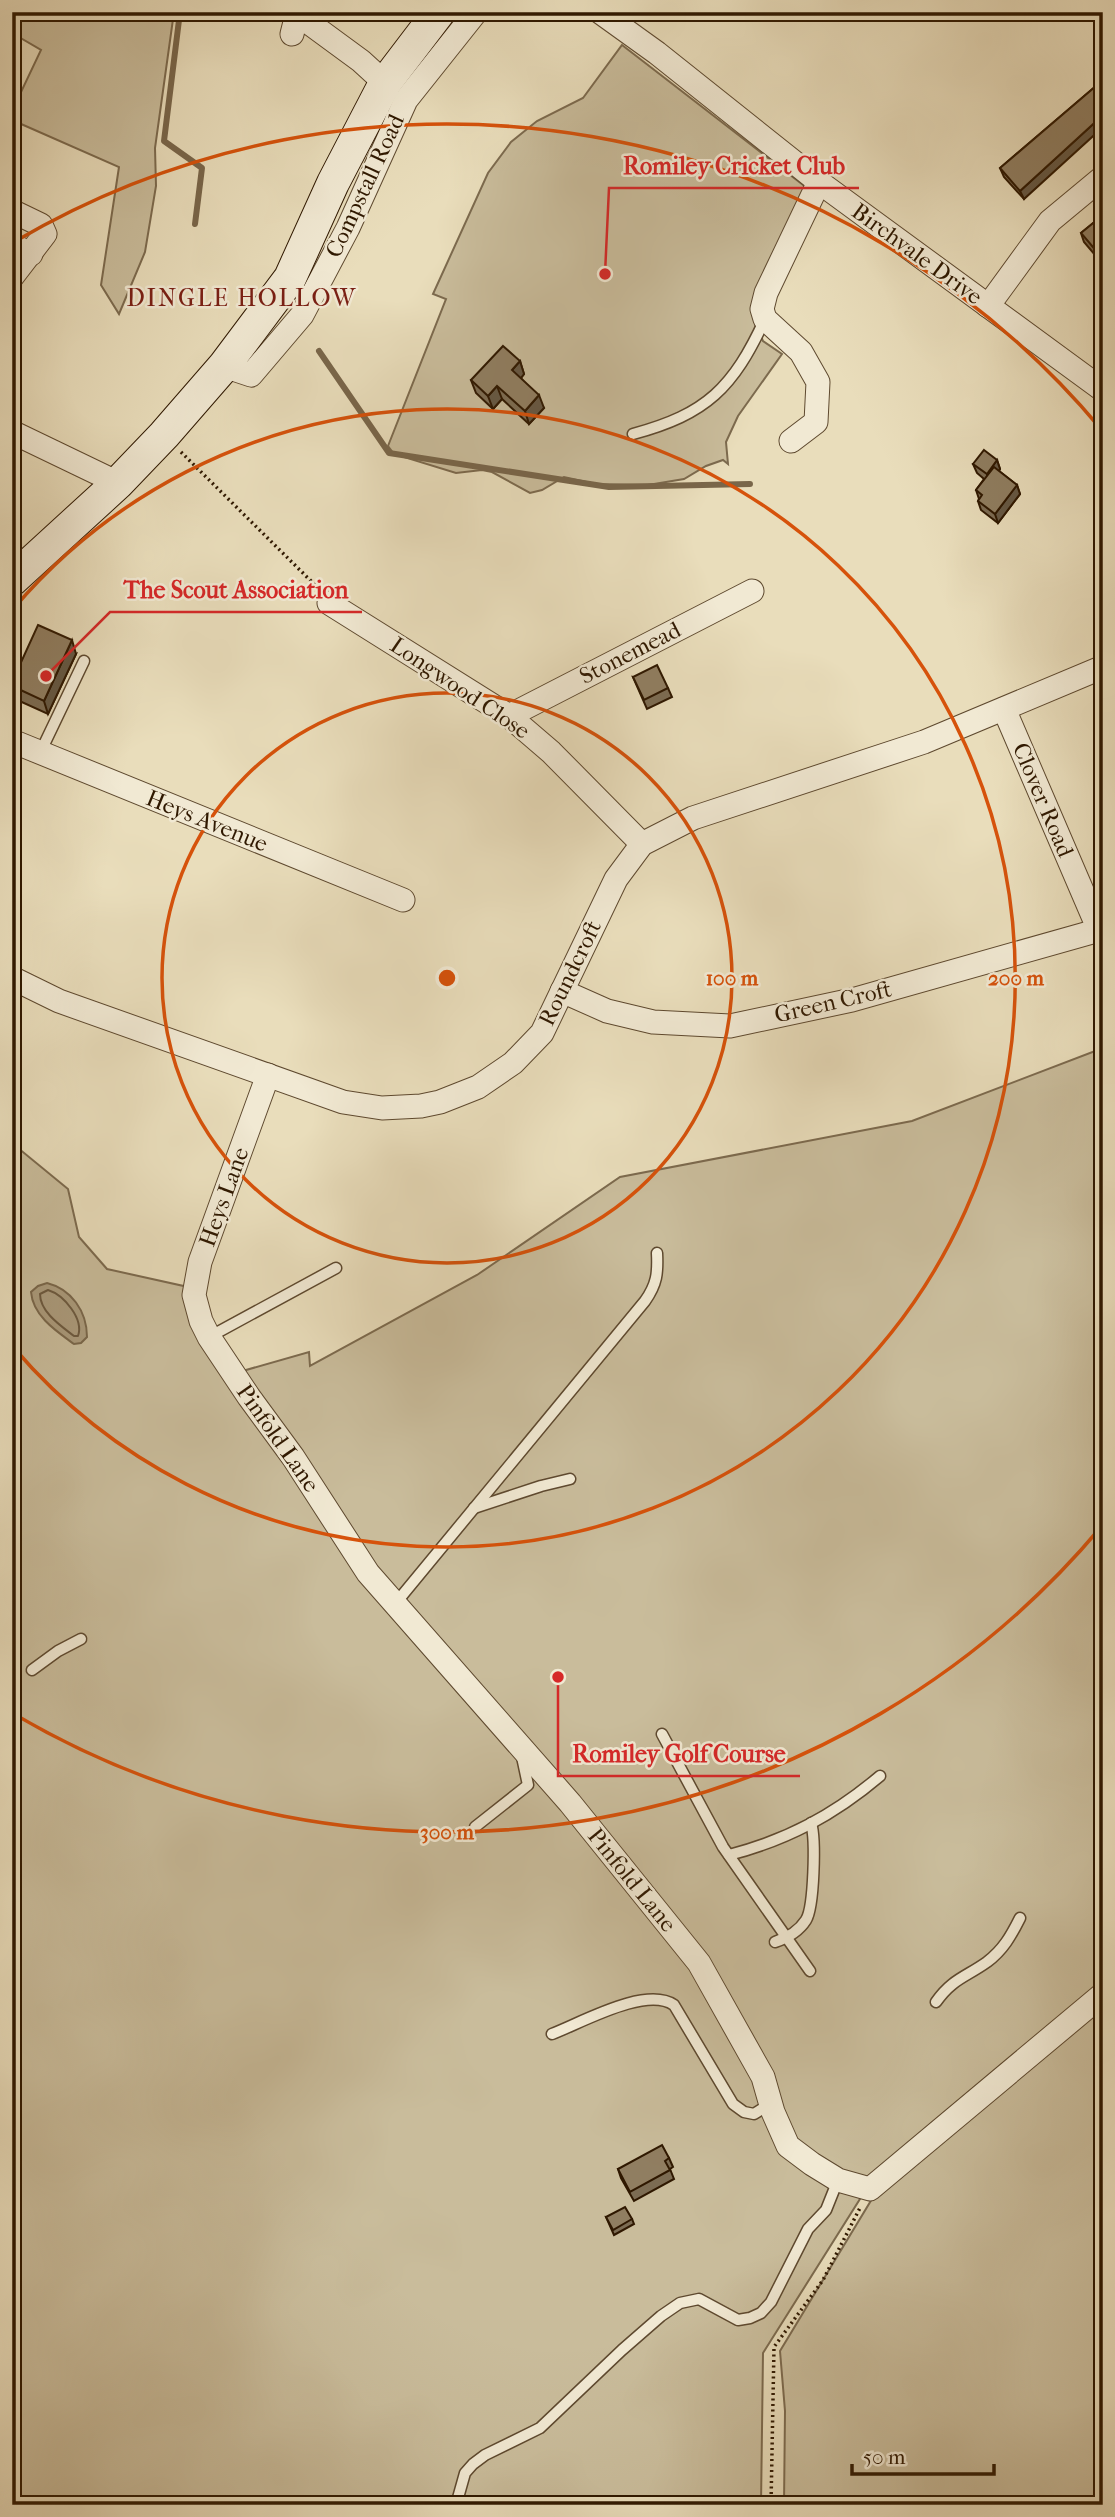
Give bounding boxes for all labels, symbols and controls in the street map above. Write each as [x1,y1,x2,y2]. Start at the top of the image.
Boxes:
street label: Compstall Road [320,110,410,262]
callout: Romiley Cricket Club [609,143,859,188]
text: Romiley Cricket Club [623,152,845,180]
street label: Birchvale Drive [847,198,987,310]
district label: DINGLE HOLLOW [127,284,357,312]
callout: The Scout Association [110,567,362,612]
text: The Scout Association [123,576,349,604]
street label: Stonemead [575,616,685,690]
street label: Longwood Close [385,631,535,745]
street label: Clover Road [1007,739,1079,862]
street label: Heys Avenue [142,784,272,858]
street label: Roundcroft [533,916,607,1030]
centre of rings [435,966,459,990]
text: 100 m [706,966,759,990]
text: 200 m [988,966,1045,990]
street label: Green Croft [772,975,894,1029]
street label: Heys Lane [194,1144,254,1250]
street label: Pinfold Lane [231,1379,325,1497]
callout: Romiley Golf Course [558,1731,800,1776]
text: Romiley Golf Course [572,1740,786,1768]
text: 300 m [420,1820,474,1844]
street label: Pinfold Lane [582,1823,682,1937]
scale bar [852,2433,994,2477]
text: 50 m [863,2445,906,2469]

